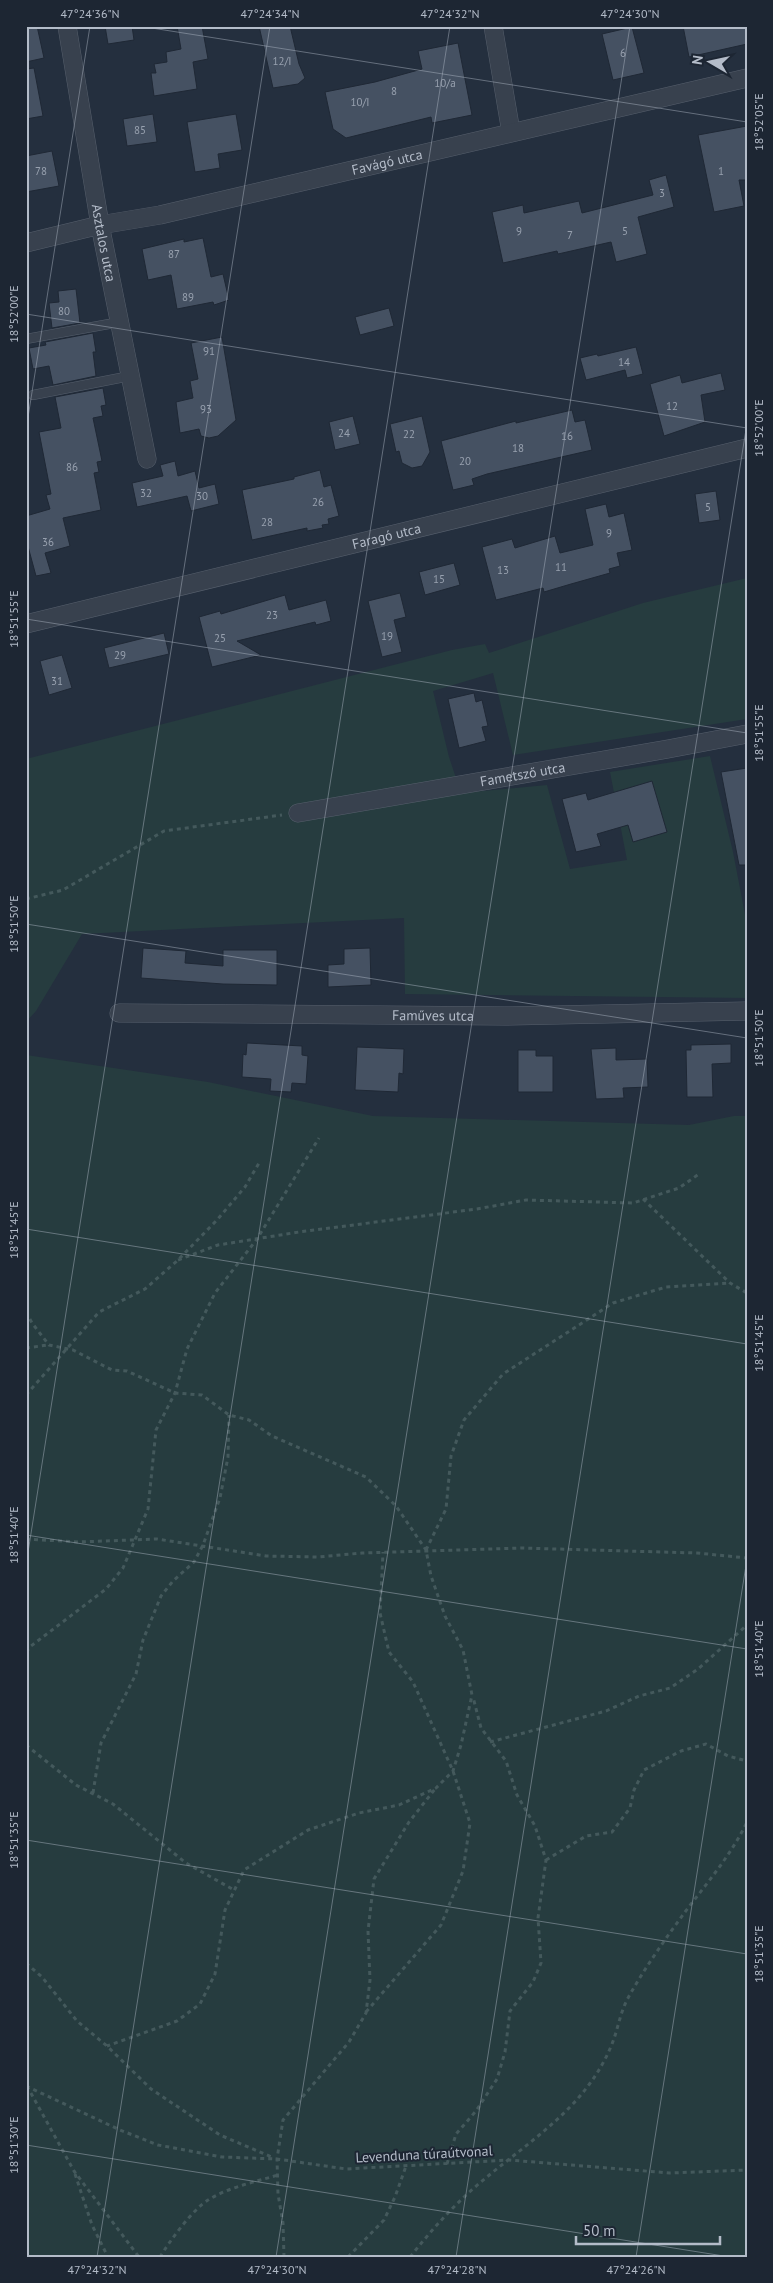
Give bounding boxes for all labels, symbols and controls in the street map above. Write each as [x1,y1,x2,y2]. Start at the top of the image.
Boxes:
text: 47°24'36"N [60,6,120,21]
text: 47°24'34"N [240,6,300,21]
text: 47°24'32"N [420,6,480,21]
text: 47°24'30"N [600,6,660,21]
north arrow [686,38,736,88]
house number: 6 [620,46,626,60]
house number: 12/I [272,54,292,68]
text: N [688,54,707,66]
house number: 10/a [434,76,456,90]
house number: 8 [391,84,397,98]
text: 18°52'05"E [751,93,766,151]
house number: 10/I [350,95,370,109]
house number: 85 [134,123,146,137]
street label: Favágó utca [350,145,424,179]
house number: 78 [35,164,47,178]
house number: 1 [718,164,724,178]
house number: 3 [659,186,665,200]
street label: Asztalos utca [88,203,120,283]
house number: 9 [516,224,522,238]
house number: 5 [622,224,628,238]
house number: 7 [567,228,573,242]
house number: 87 [168,247,180,261]
text: 18°52'00"E [6,285,21,343]
house number: 89 [182,290,194,304]
house number: 80 [58,304,70,318]
house number: 91 [203,344,215,358]
house number: 14 [618,355,630,369]
house number: 12 [666,399,678,413]
text: 18°52'00"E [751,399,766,457]
house number: 93 [200,402,212,416]
house number: 24 [338,426,350,440]
house number: 22 [403,427,415,441]
house number: 16 [561,429,573,443]
house number: 18 [512,441,524,455]
house number: 20 [459,454,471,468]
house number: 86 [66,460,78,474]
house number: 32 [140,486,152,500]
house number: 30 [196,489,208,503]
house number: 26 [312,495,324,509]
house number: 5 [705,500,711,514]
house number: 28 [261,515,273,529]
street label: Faragó utca [350,519,423,553]
house number: 9 [606,526,612,540]
house number: 36 [42,535,54,549]
house number: 11 [555,560,567,574]
house number: 13 [497,563,509,577]
house number: 15 [433,572,445,586]
text: 18°51'55"E [6,590,21,648]
house number: 23 [266,608,278,622]
house number: 19 [381,629,393,643]
house number: 25 [214,631,226,645]
house number: 29 [114,648,126,662]
house number: 31 [51,674,63,688]
text: 18°51'55"E [751,704,766,762]
street label: Fametsző utca [479,758,567,790]
text: 18°51'50"E [6,895,21,953]
street label: Faműves utca [392,1006,474,1025]
text: 18°51'50"E [751,1009,766,1067]
text: 18°51'45"E [6,1201,21,1259]
text: 18°51'45"E [751,1314,766,1372]
text: 18°51'40"E [6,1506,21,1564]
text: 18°51'40"E [751,1620,766,1678]
text: 18°51'35"E [6,1811,21,1869]
text: 18°51'35"E [751,1925,766,1983]
text: 18°51'30"E [6,2116,21,2174]
street label: Levenduna túraútvonal [355,2141,493,2167]
scale bar [576,2213,719,2245]
text: 50 m [583,2221,616,2240]
text: 47°24'32"N [67,2262,127,2277]
text: 47°24'30"N [247,2262,307,2277]
text: 47°24'28"N [427,2262,487,2277]
text: 47°24'26"N [606,2262,666,2277]

